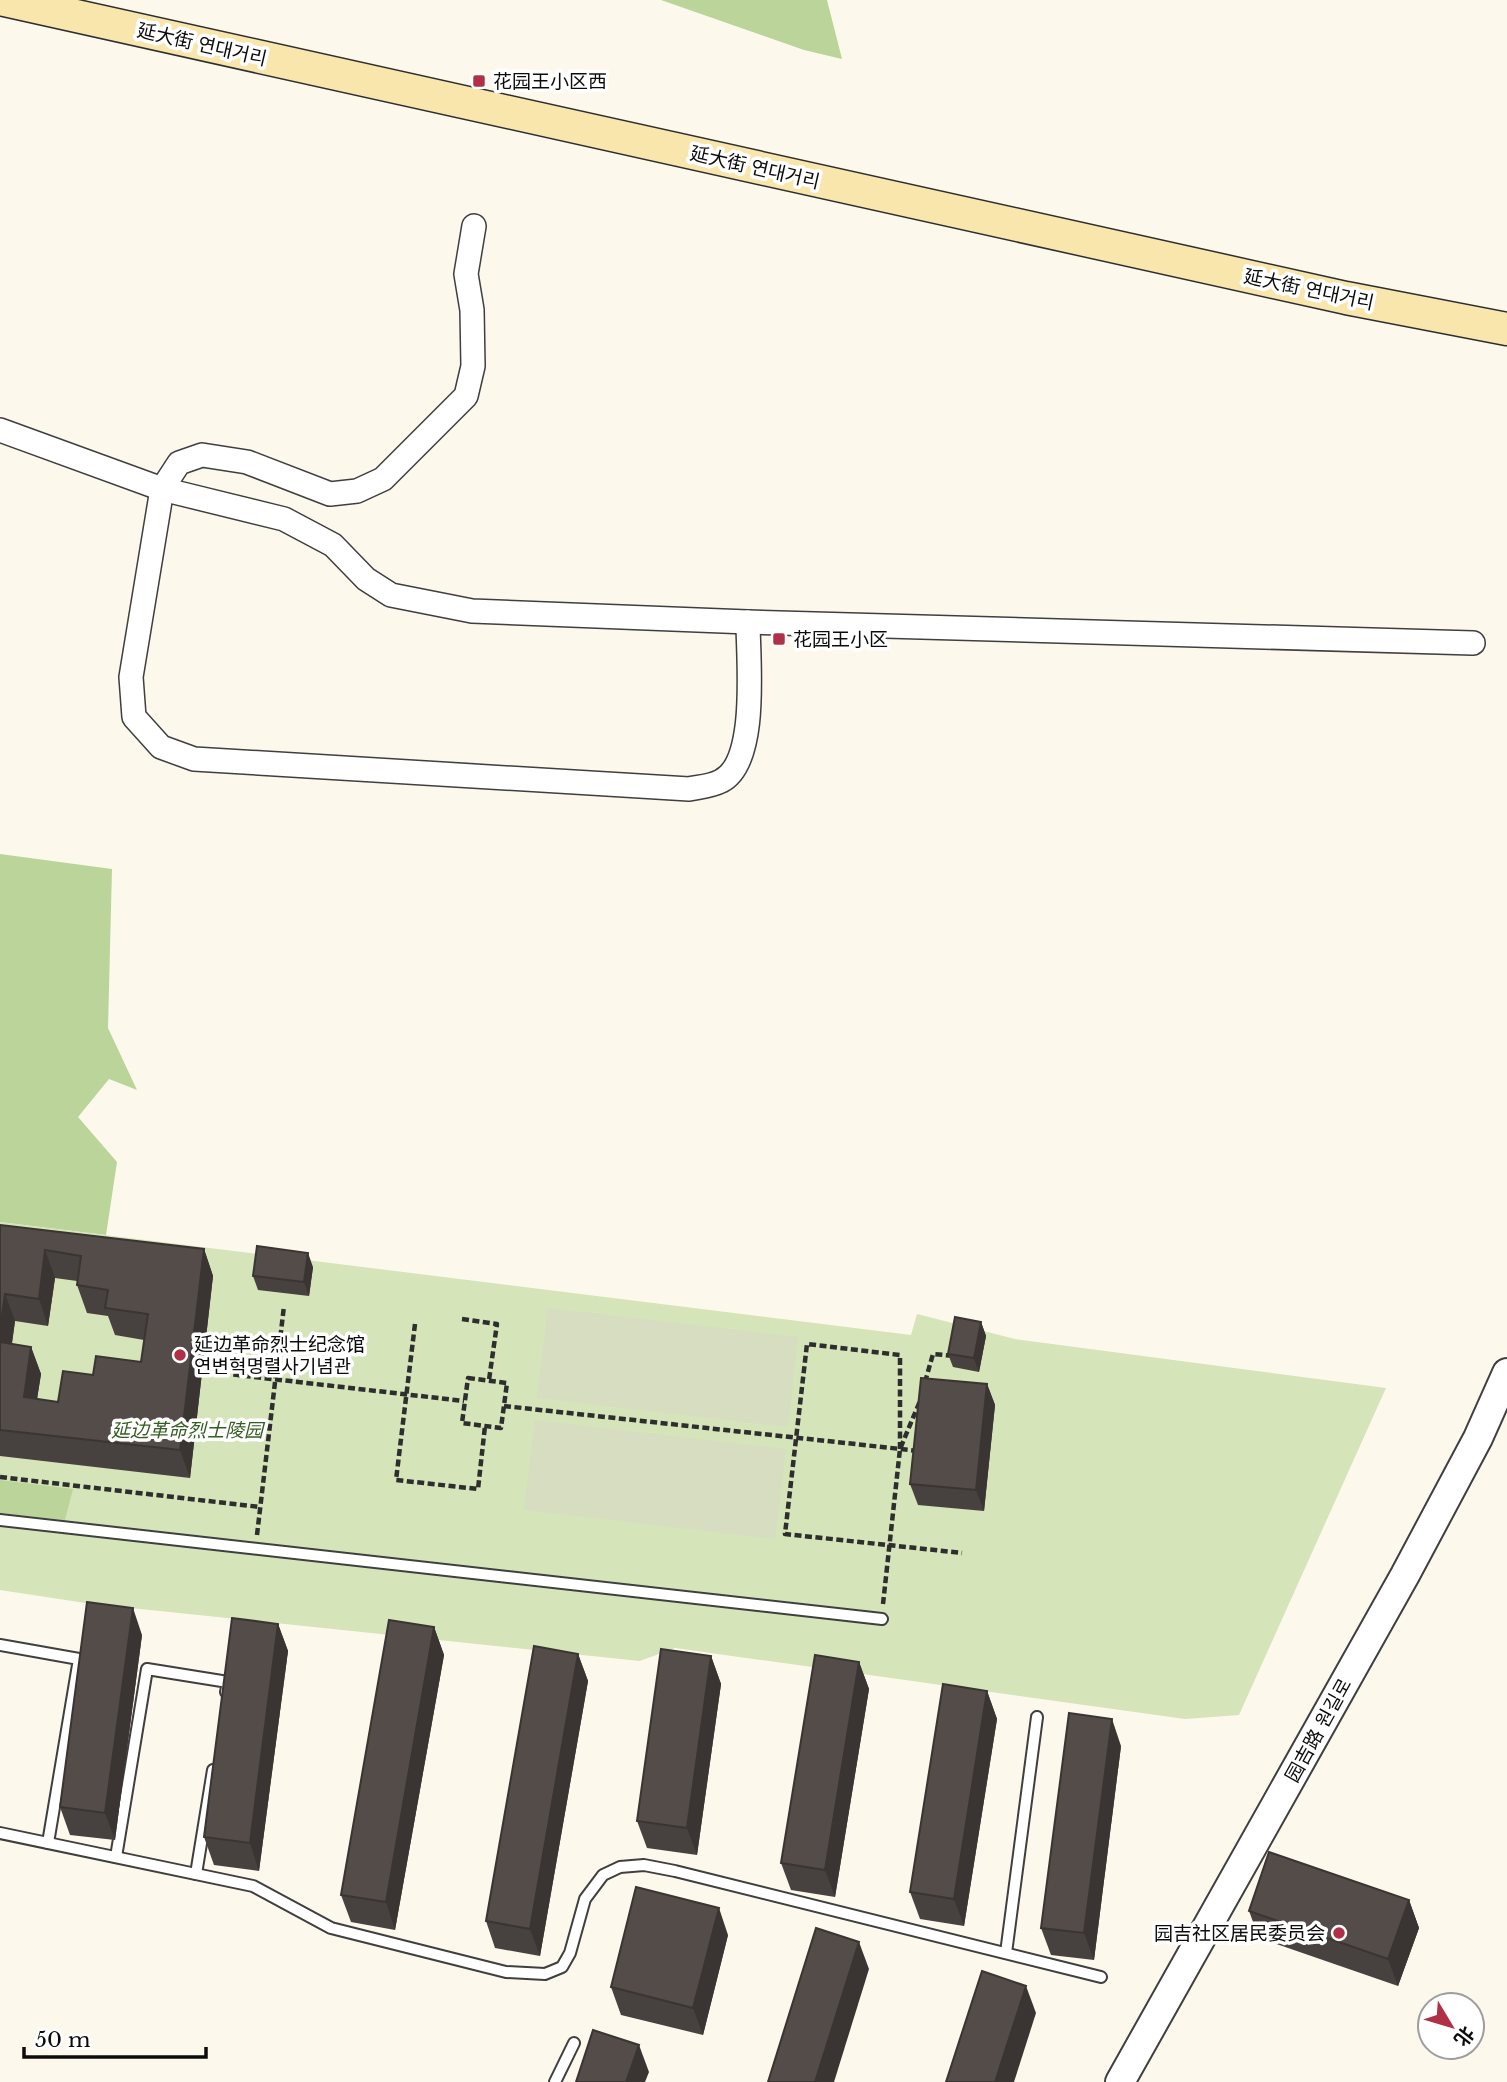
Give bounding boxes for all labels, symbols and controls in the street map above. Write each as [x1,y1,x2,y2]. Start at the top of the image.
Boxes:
street label: 延大街 연대거리 [135,18,269,71]
place label: 花园王小区西 [493,70,607,93]
marker: 花园王小区西 [471,73,487,89]
street label: 延大街 연대거리 [688,141,822,194]
street label: 延大街 연대거리 [1242,264,1376,314]
place label: 花园王小区 [793,628,888,651]
marker: 花园王小区 [771,631,787,647]
place label: 延边革命烈士纪念馆 연변혁명렬사기념관 [194,1333,365,1378]
marker: 延边革命烈士纪念馆 연변혁명렬사기념관 [172,1347,188,1363]
park label: 延边革命烈士陵园 [111,1419,266,1442]
street label: 园吉路 원길로 [1281,1674,1356,1786]
place label: 园吉社区居民委员会 [1154,1922,1325,1945]
marker: 园吉社区居民委员会 [1331,1925,1347,1941]
north arrow [1416,1991,1486,2061]
scale bar [24,2016,206,2060]
text: 北 [1449,2022,1479,2051]
text: 50 m [35,2027,91,2053]

